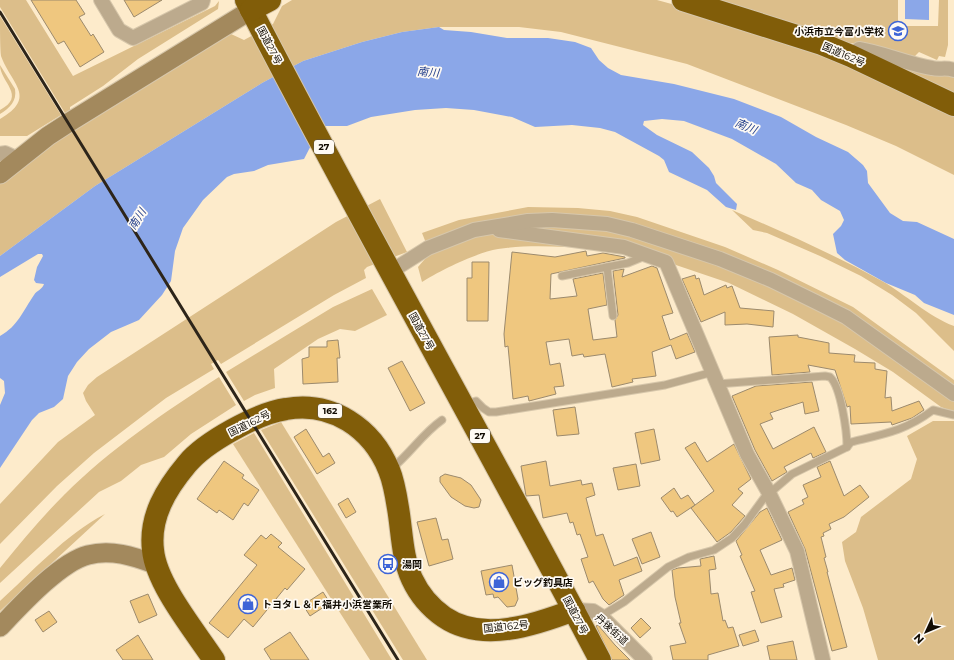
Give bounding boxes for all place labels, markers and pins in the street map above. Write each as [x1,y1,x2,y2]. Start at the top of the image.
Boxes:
school or university icon: 小浜市立今富小学校 [887,20,909,42]
place label: 小浜市立今富小学校 [794,25,884,38]
bus stop icon: 湯岡 [377,553,399,575]
place label: 湯岡 [402,558,422,571]
shop icon: ビッグ釣具店 [488,571,510,593]
place label: ビッグ釣具店 [513,576,573,589]
shop icon: トヨタＬ＆Ｆ福井小浜営業所 [237,593,259,615]
place label: トヨタＬ＆Ｆ福井小浜営業所 [262,598,392,611]

